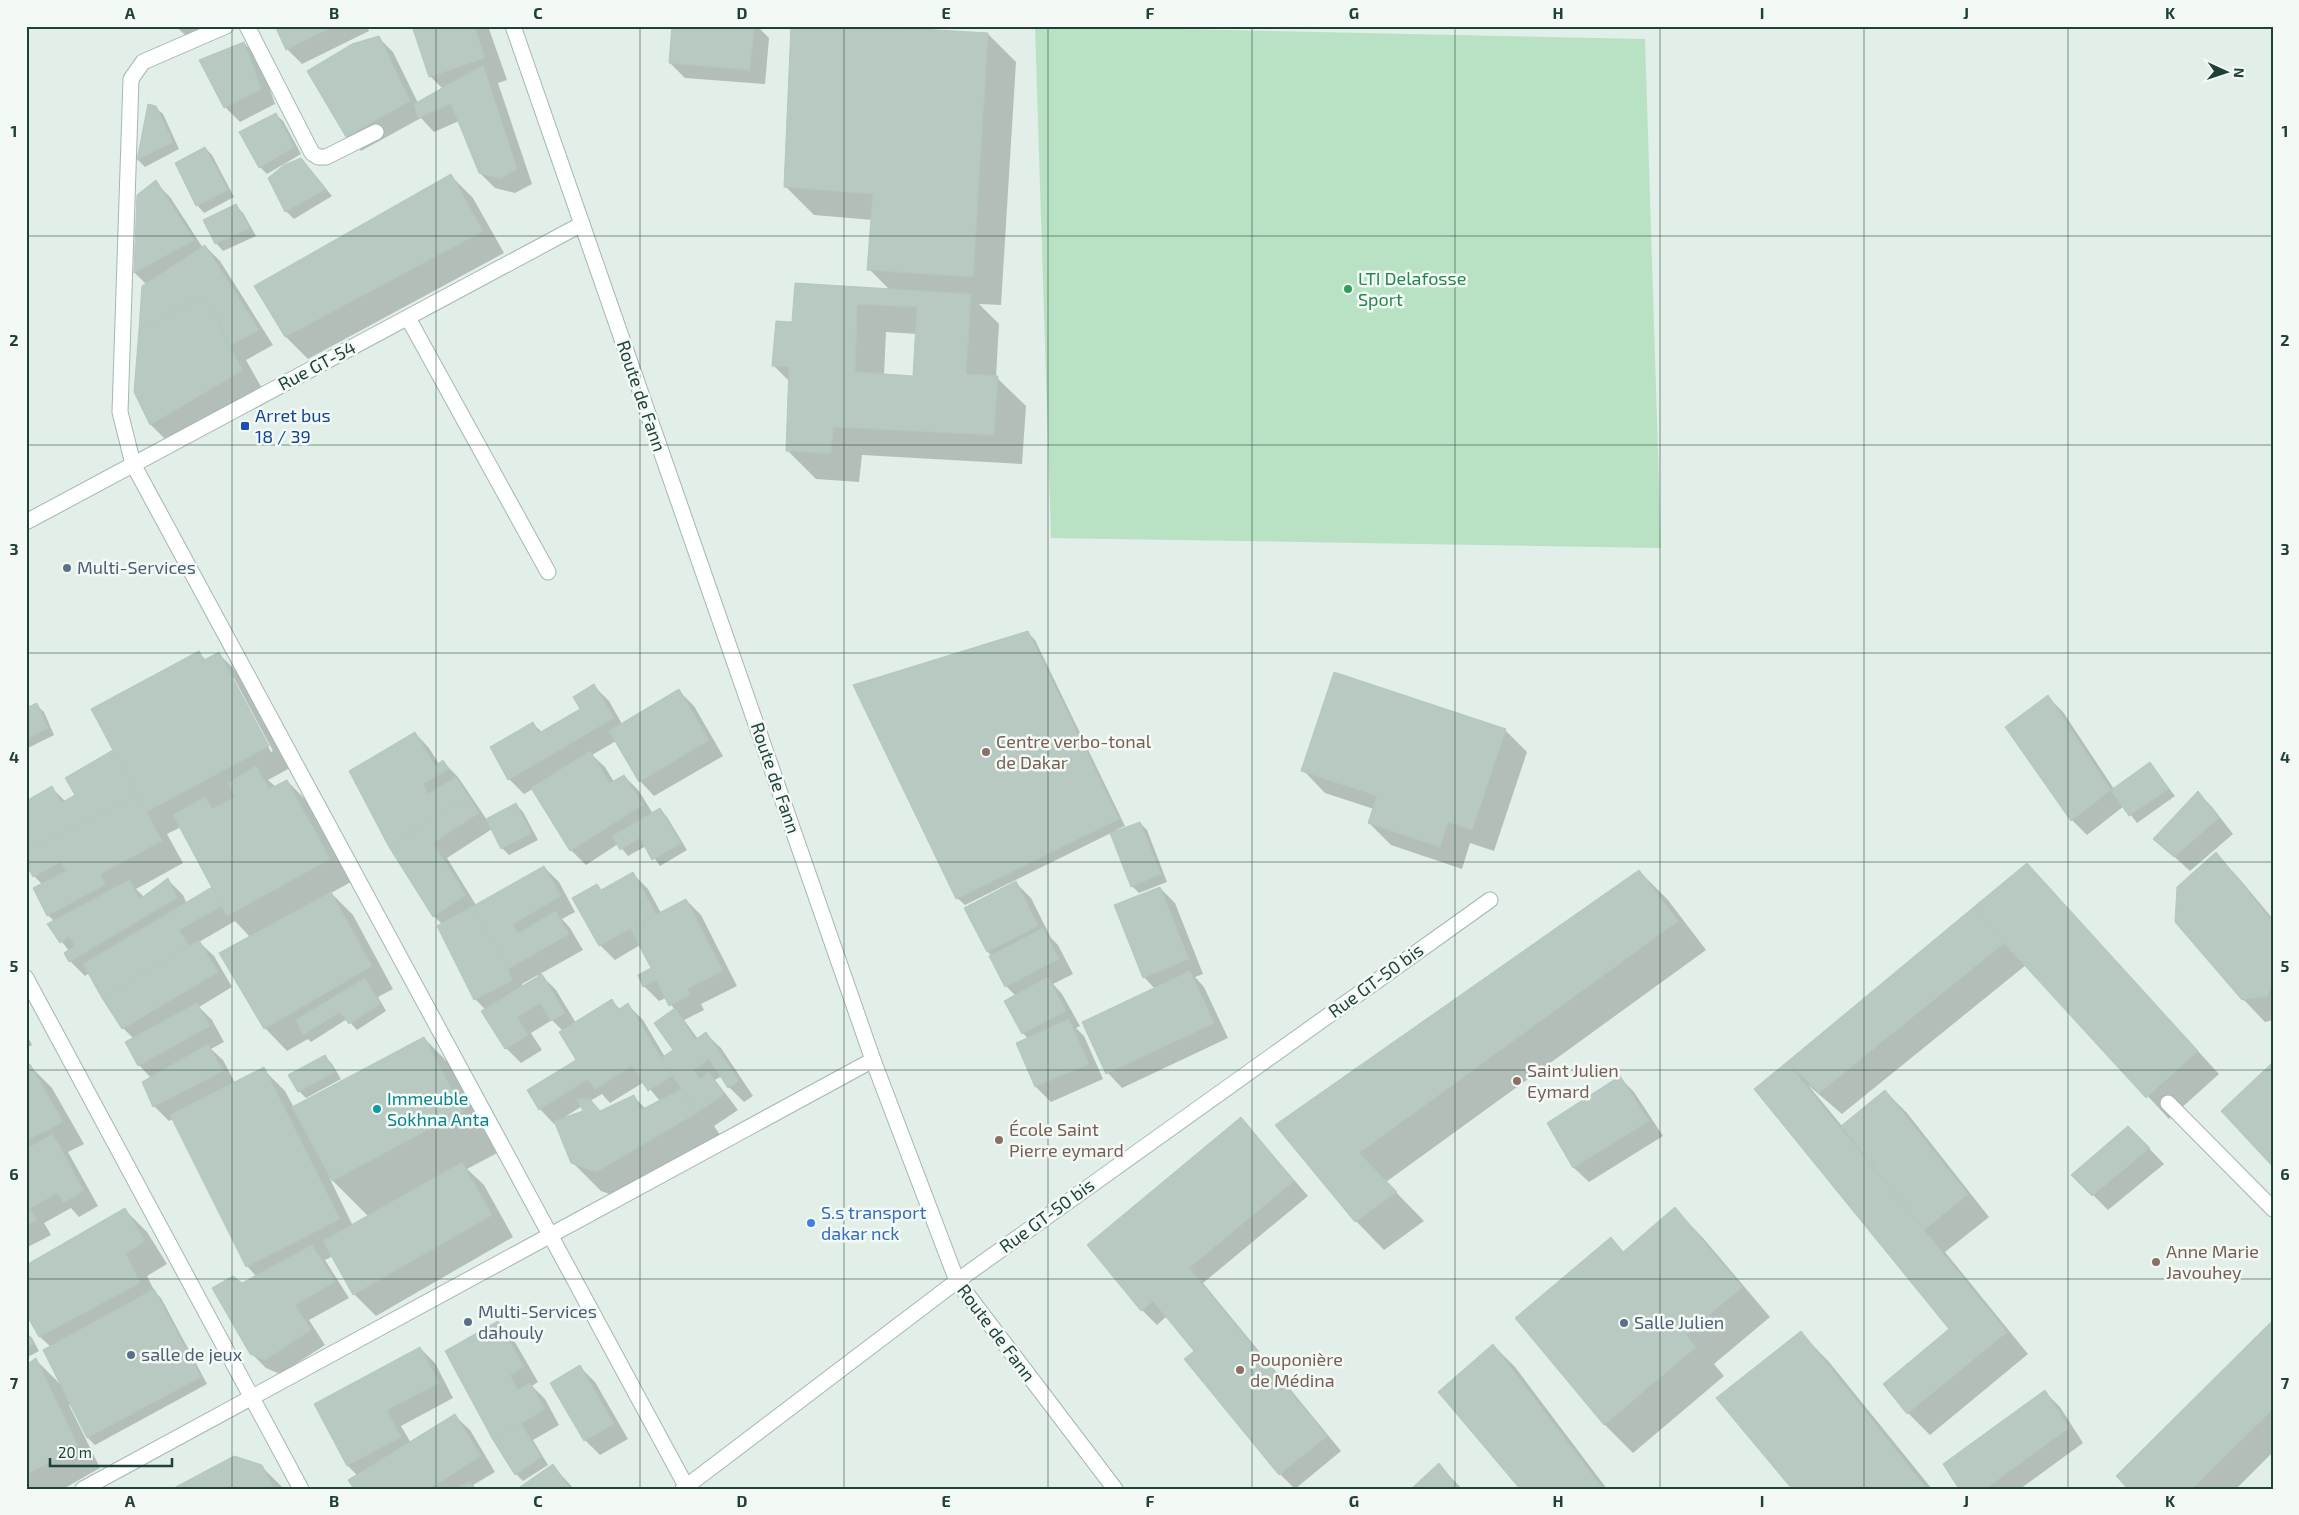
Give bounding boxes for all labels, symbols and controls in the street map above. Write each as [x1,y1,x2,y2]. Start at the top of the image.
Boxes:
text: A [125,3,136,22]
text: B [329,3,339,22]
text: C [533,3,543,22]
text: D [737,3,748,22]
text: E [941,3,951,22]
text: F [1146,3,1155,22]
text: G [1349,3,1359,22]
text: H [1552,3,1564,22]
text: I [1760,3,1764,22]
text: J [1963,3,1969,22]
text: K [2165,3,2176,22]
north arrow [2202,48,2252,98]
text: N [2231,67,2248,78]
text: 1 [11,121,17,140]
text: 1 [2282,121,2288,140]
place label: LTI Delafosse Sport [1358,267,1466,310]
marker: LTI Delafosse Sport [1342,283,1354,295]
text: 2 [9,330,19,349]
text: 2 [2280,330,2290,349]
street label: Rue GT-54 [274,336,359,395]
street label: Route de Fann [613,337,671,454]
place label: Arret bus 18 / 39 [255,404,331,447]
marker: Arret bus 18 / 39 [239,420,251,432]
text: 3 [9,539,19,558]
text: 3 [2280,539,2290,558]
place label: Multi-Services [77,556,196,578]
marker: Multi-Services [61,562,73,574]
street label: Route de Fann [747,719,805,836]
place label: Centre verbo-tonal de Dakar [996,730,1152,773]
marker: Centre verbo-tonal de Dakar [980,746,992,758]
text: 4 [9,747,19,766]
text: 4 [2280,747,2290,766]
street label: Rue GT-50 bis [1324,938,1427,1022]
text: 5 [10,956,19,975]
text: 5 [2281,956,2290,975]
place label: Saint Julien Eymard [1527,1059,1619,1102]
marker: Saint Julien Eymard [1511,1075,1523,1087]
place label: Immeuble Sokhna Anta [387,1087,489,1130]
marker: Immeuble Sokhna Anta [371,1103,383,1115]
place label: École Saint Pierre eymard [1009,1118,1124,1161]
marker: École Saint Pierre eymard [993,1134,1005,1146]
text: 6 [9,1164,19,1183]
text: 6 [2280,1164,2290,1183]
street label: Rue GT-50 bis [995,1173,1098,1257]
place label: S.s transport dakar nck [821,1201,926,1244]
marker: S.s transport dakar nck [805,1217,817,1229]
place label: Anne Marie Javouhey [2166,1240,2259,1283]
marker: Anne Marie Javouhey [2150,1256,2162,1268]
street label: Route de Fann [953,1279,1041,1385]
place label: Multi-Services dahouly [478,1300,597,1343]
place label: Salle Julien [1634,1311,1724,1333]
marker: Multi-Services dahouly [462,1316,474,1328]
marker: Salle Julien [1618,1317,1630,1329]
place label: salle de jeux [141,1343,243,1365]
place label: Pouponière de Médina [1250,1348,1343,1391]
marker: salle de jeux [125,1349,137,1361]
marker: Pouponière de Médina [1234,1364,1246,1376]
text: 7 [10,1373,19,1392]
text: 7 [2281,1373,2290,1392]
scale bar [50,1435,172,1467]
text: 20 m [58,1443,92,1461]
text: A [125,1491,136,1510]
text: B [329,1491,339,1510]
text: C [533,1491,543,1510]
text: D [737,1491,748,1510]
text: E [941,1491,951,1510]
text: F [1146,1491,1155,1510]
text: G [1349,1491,1359,1510]
text: H [1552,1491,1564,1510]
text: I [1760,1491,1764,1510]
text: J [1963,1491,1969,1510]
text: K [2165,1491,2176,1510]

